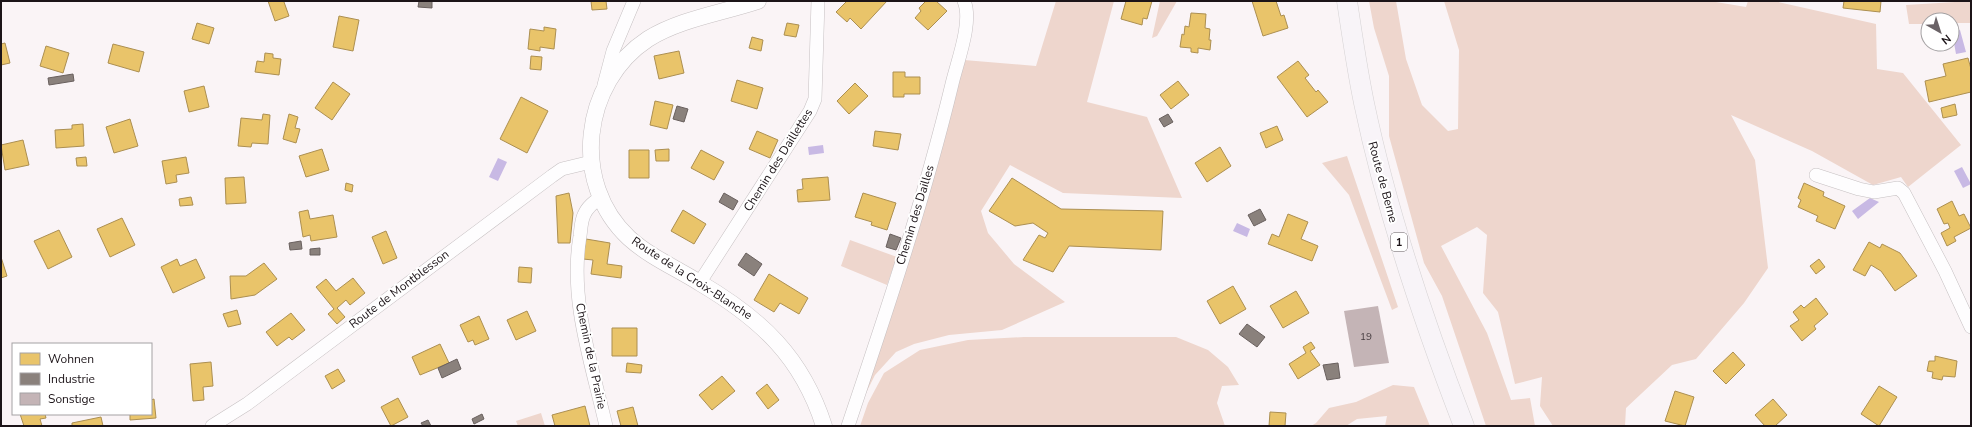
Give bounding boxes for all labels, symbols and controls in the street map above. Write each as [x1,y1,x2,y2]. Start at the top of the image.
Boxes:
north arrow [1920,12,1960,52]
text: N [1938,31,1954,48]
street label: Chemin des Daillettes [740,105,816,214]
street label: Route de Berne [1364,140,1402,224]
street label: Chemin des Dailles [892,163,938,267]
street label: Route de la Croix-Blanche [629,233,755,323]
road number: 1 [1391,233,1407,251]
street label: Route de Montblesson [346,246,452,332]
street label: Chemin de la Prairie [572,302,610,410]
house number: 19 [1360,330,1372,344]
legend [12,343,152,415]
text: Wohnen [48,351,94,367]
text: Industrie [48,371,95,387]
text: Sonstige [48,391,95,407]

